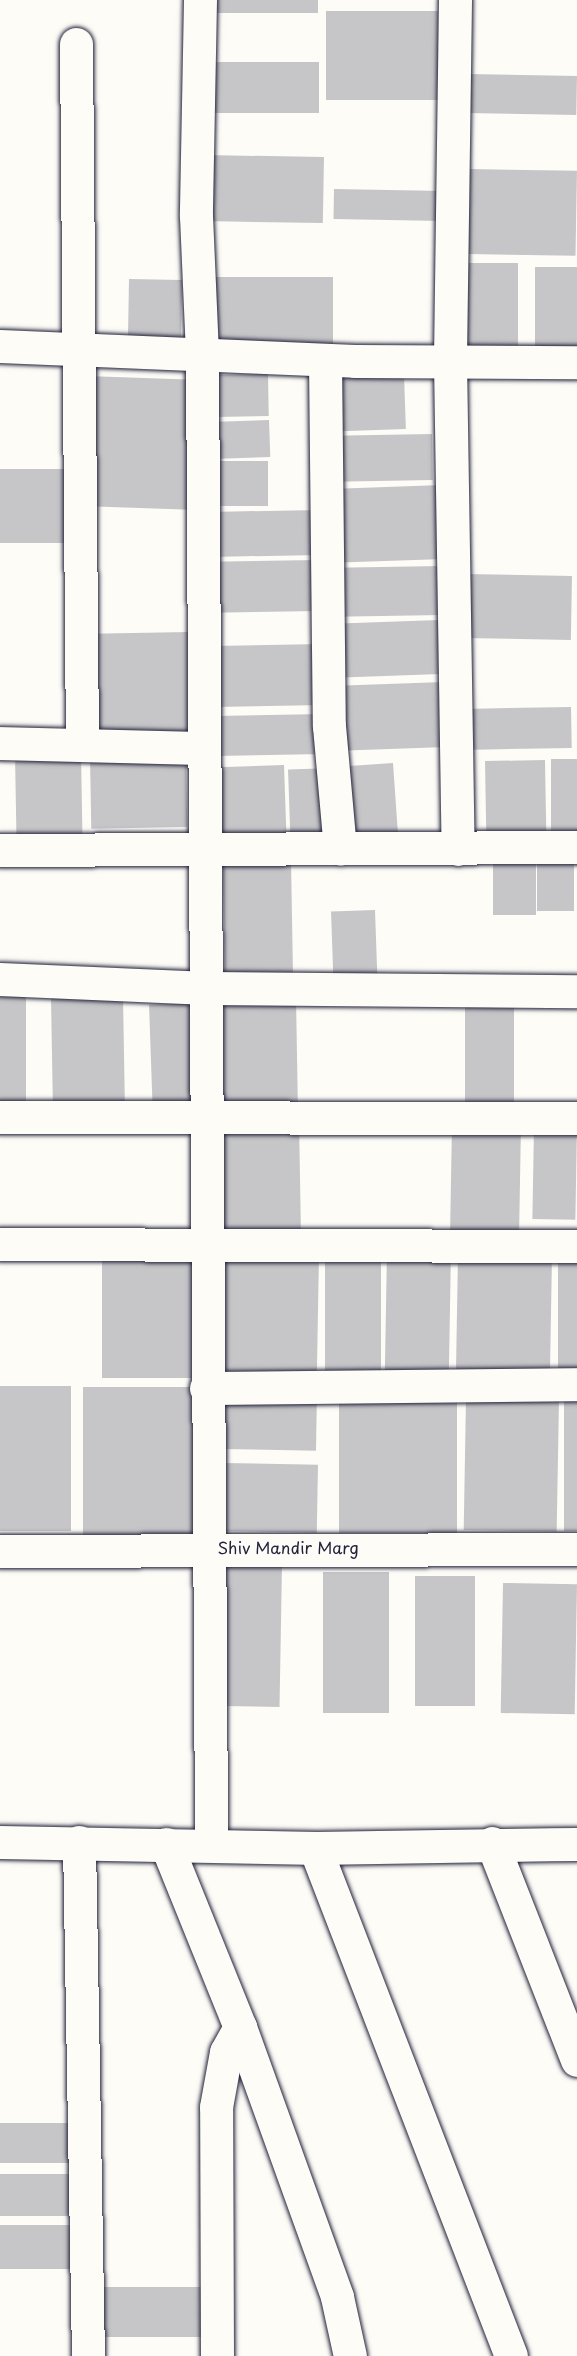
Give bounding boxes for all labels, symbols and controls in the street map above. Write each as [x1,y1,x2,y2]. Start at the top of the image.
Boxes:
street label: Shiv Mandir Marg [218,1537,358,1557]

